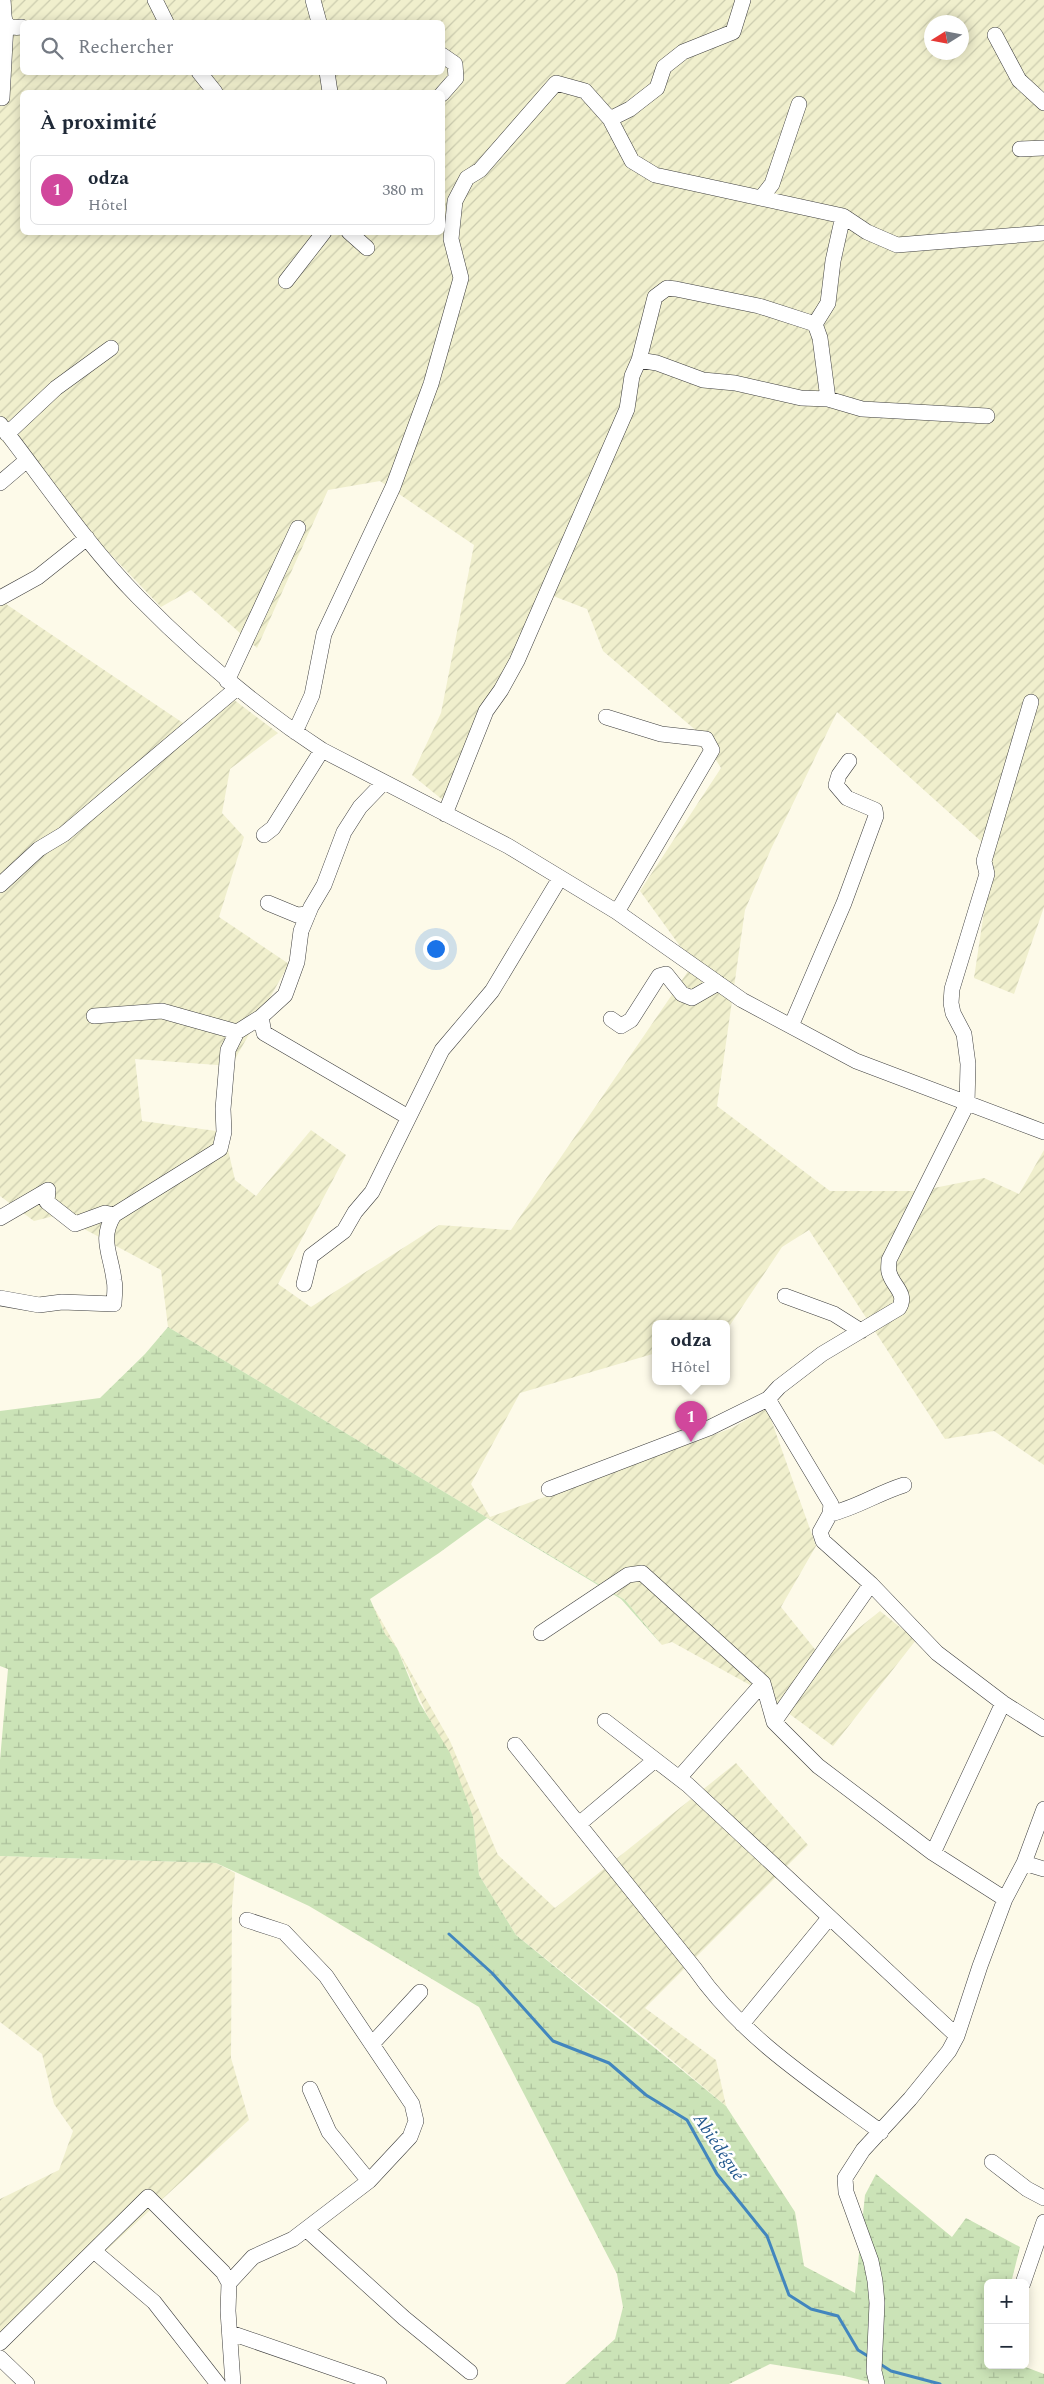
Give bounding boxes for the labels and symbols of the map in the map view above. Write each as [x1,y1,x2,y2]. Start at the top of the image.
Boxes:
north arrow [924,15,969,60]
your location [423,936,449,962]
pin: 1 [675,1401,707,1442]
water label: Abiédégué [686,2107,753,2188]

